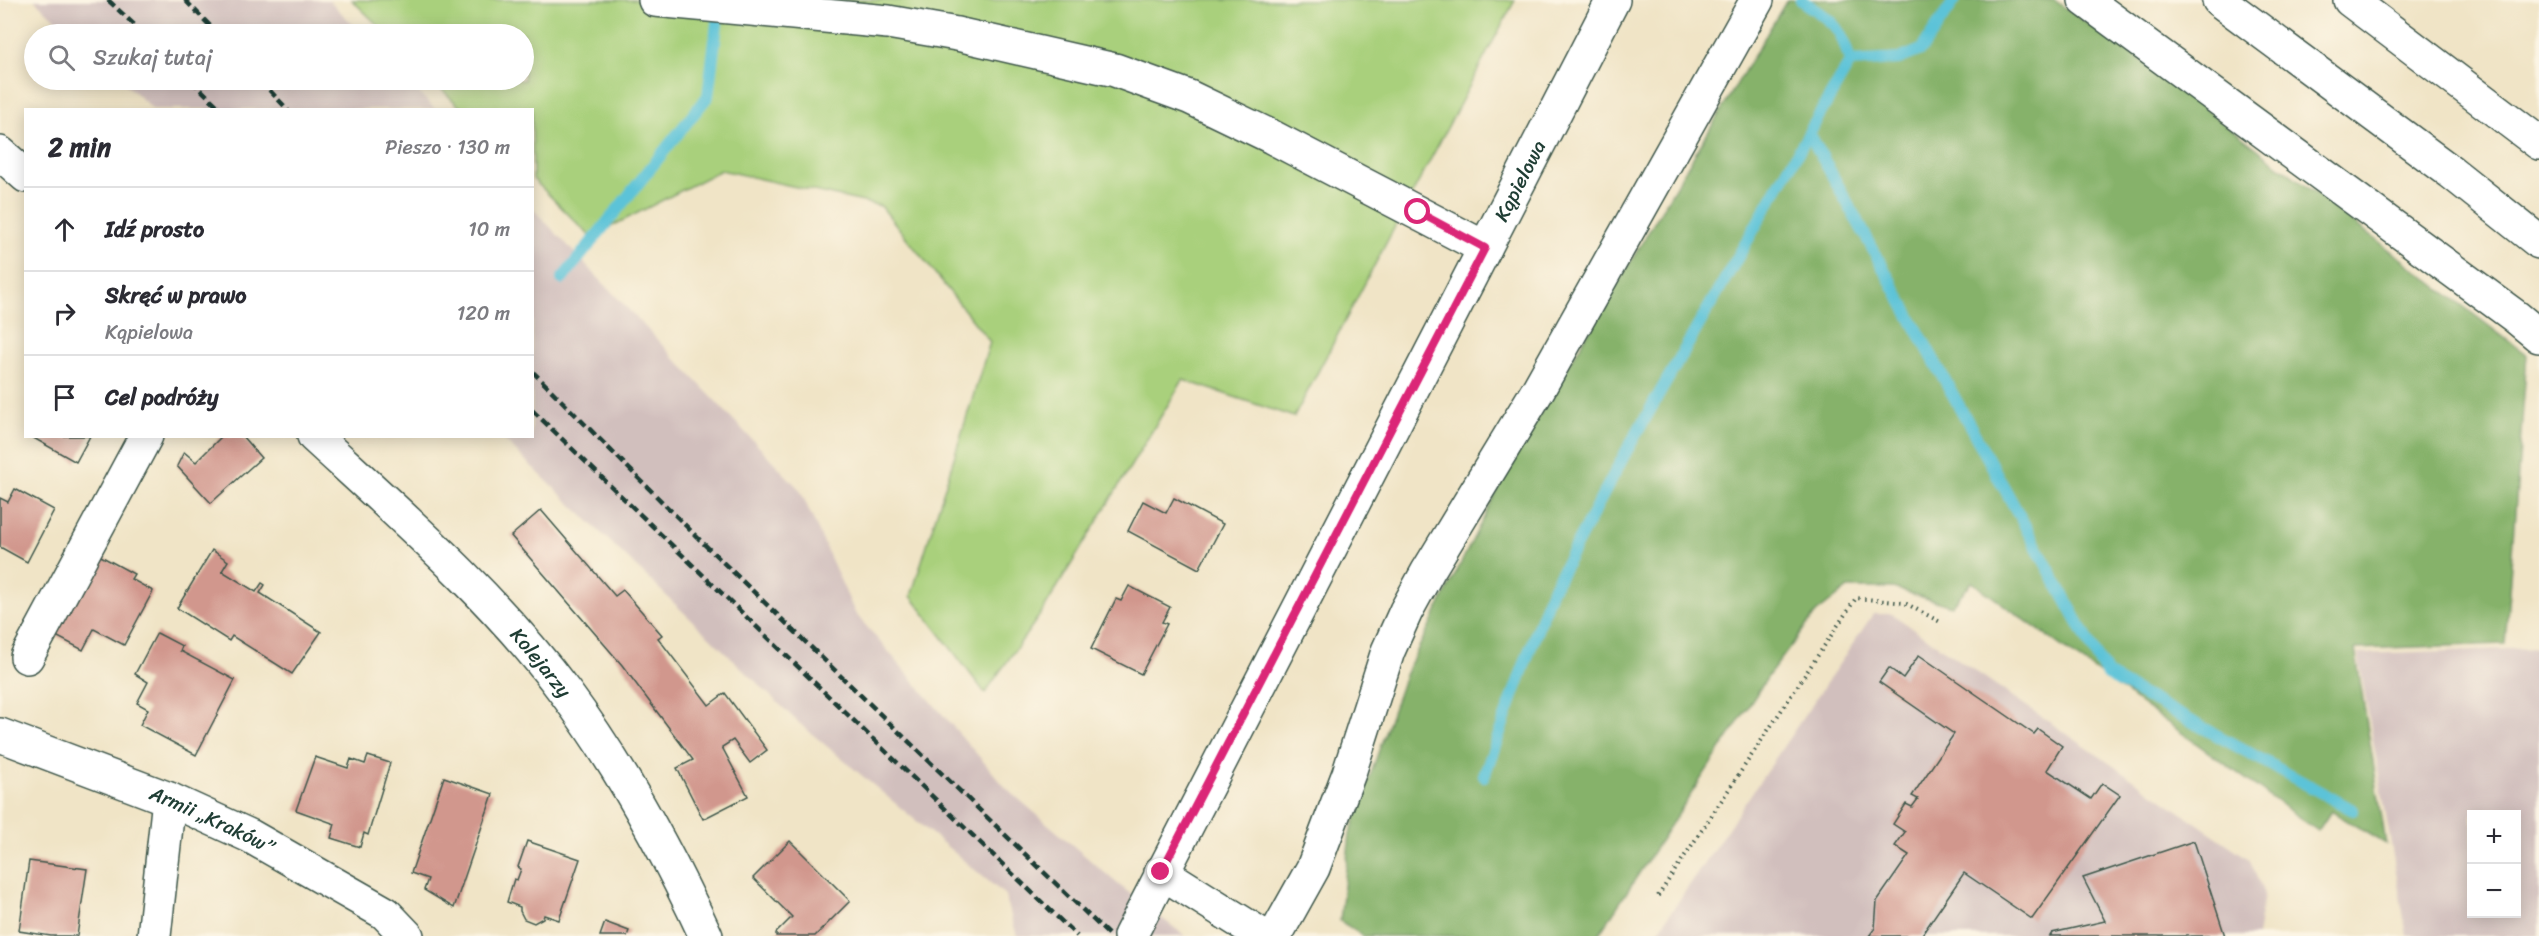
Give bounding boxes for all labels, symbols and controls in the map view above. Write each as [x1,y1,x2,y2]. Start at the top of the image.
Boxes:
search box [24,24,534,90]
text: Szukaj tutaj [93,38,212,77]
icon: search [45,41,78,74]
text: 2 min [48,124,111,170]
text: Pieszo · 130 m [385,130,510,165]
street label: Kąpielowa [1484,134,1556,228]
route start [1404,198,1430,224]
text: Idź prosto [105,210,204,249]
text: 10 m [468,212,510,247]
icon: ahead [48,213,81,246]
text: Skręć w prawo [105,276,247,315]
text: 120 m [457,296,510,331]
icon: right [48,297,81,330]
text: Kąpielowa [105,315,193,350]
text: Cel podróży [105,378,218,417]
icon: arrive [48,381,81,414]
street label: Kolejarzy [501,619,581,706]
street label: Armii „Kraków” [143,776,282,865]
map controls [2467,810,2521,918]
button: + [2467,810,2521,864]
route end [1147,858,1173,884]
button: − [2467,864,2521,918]

